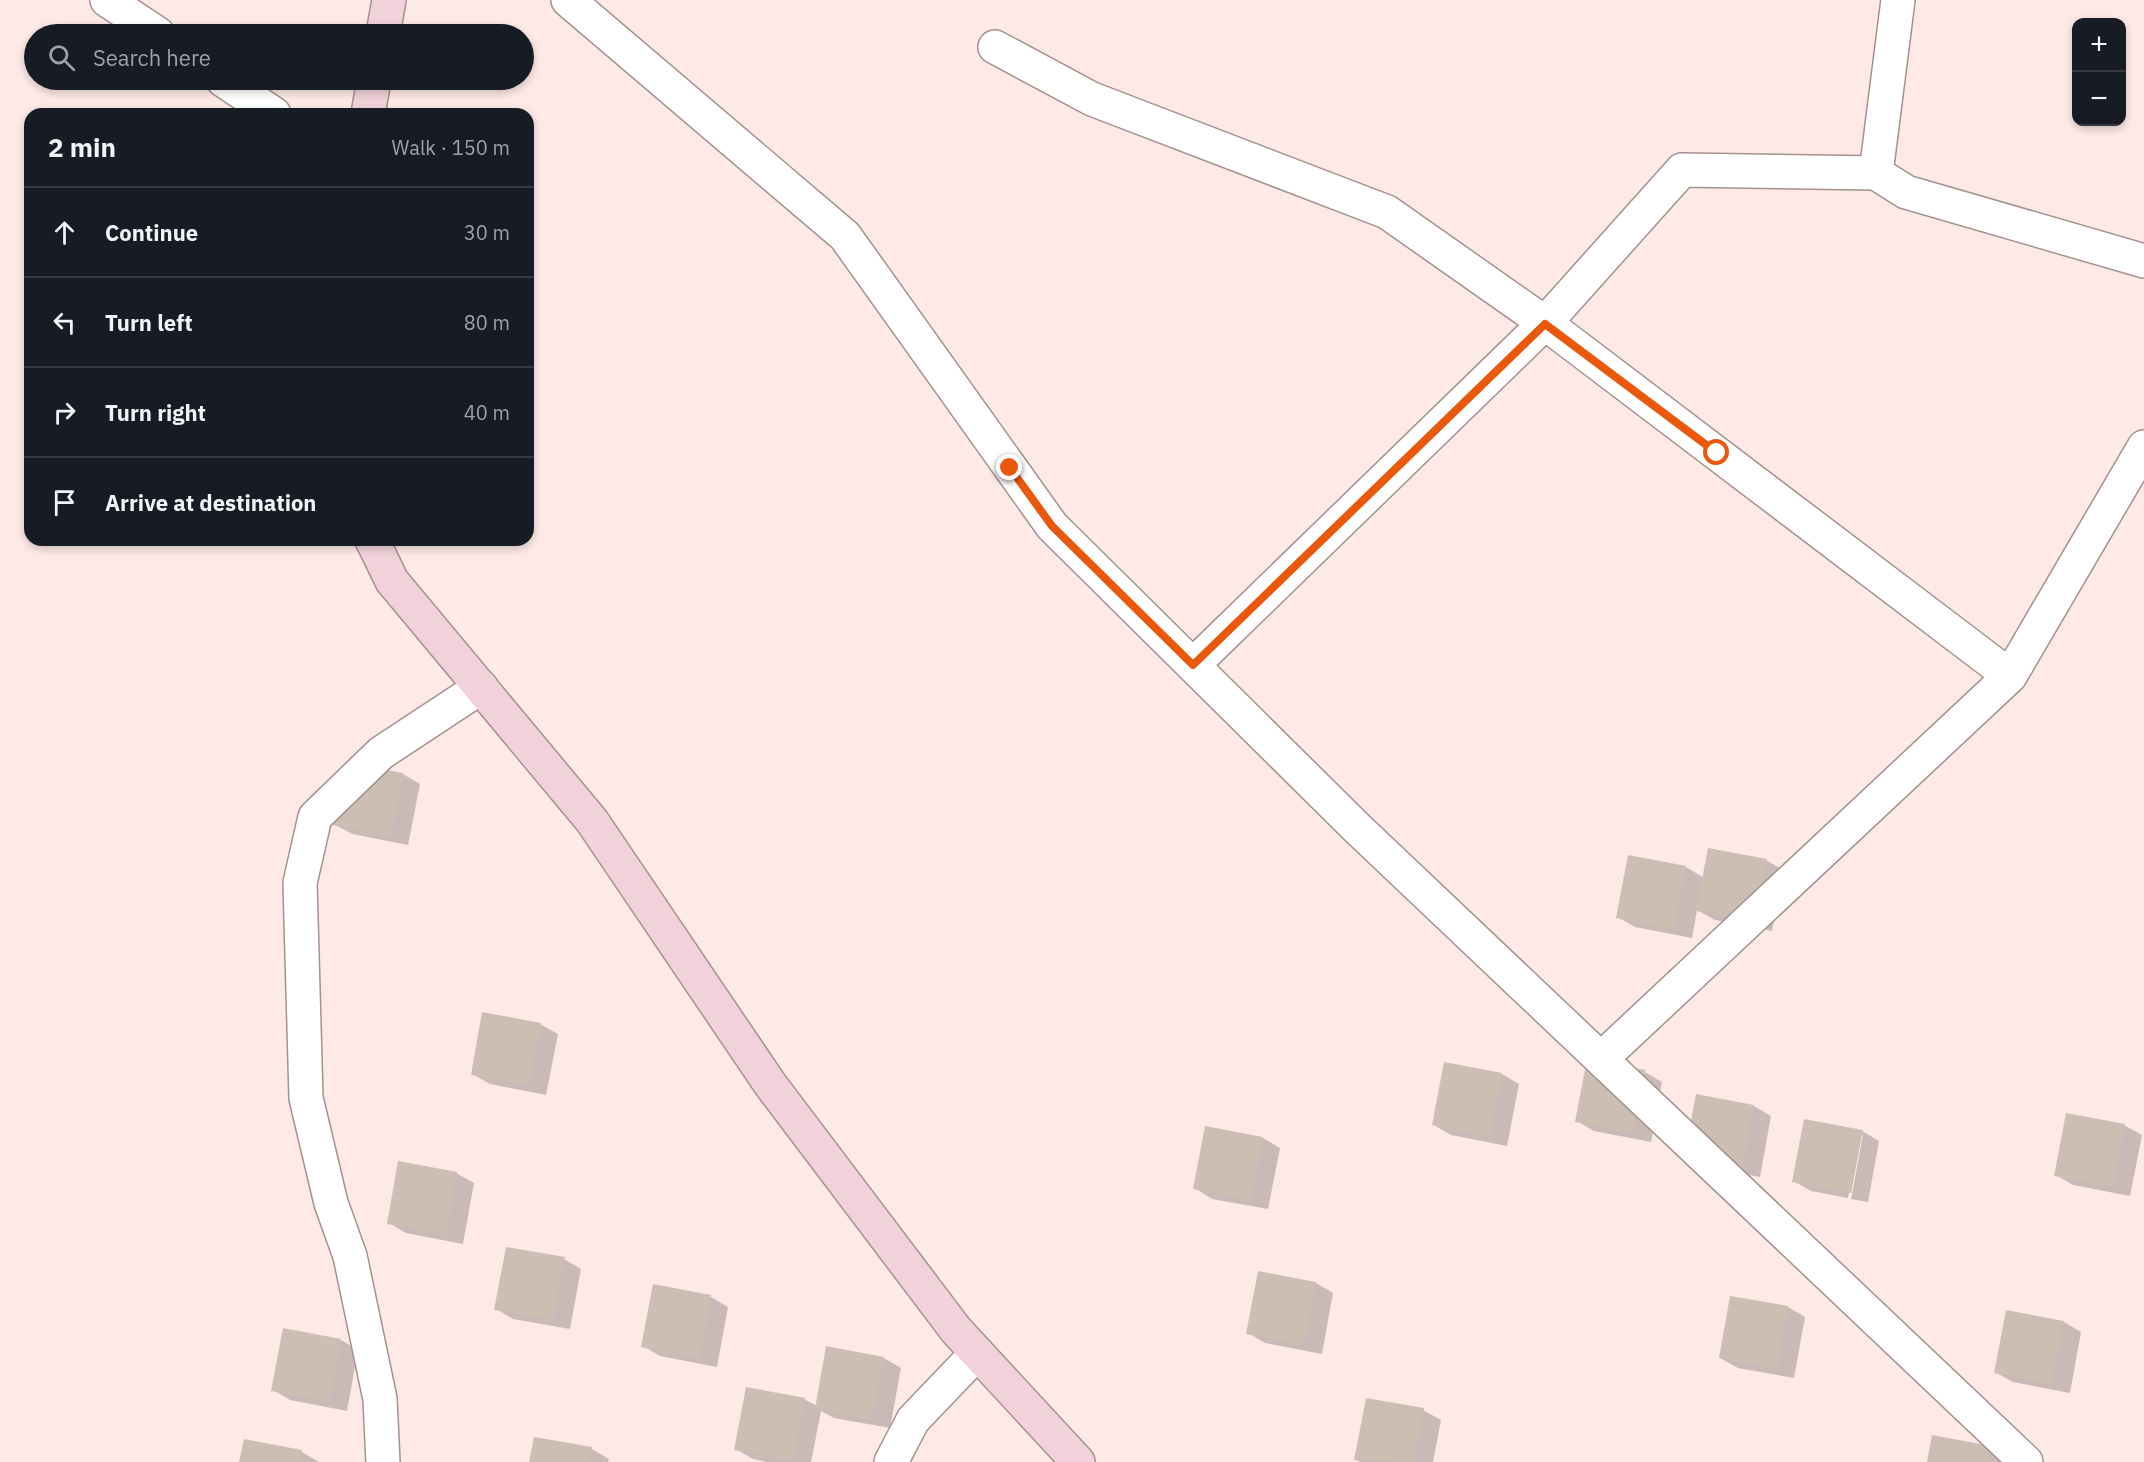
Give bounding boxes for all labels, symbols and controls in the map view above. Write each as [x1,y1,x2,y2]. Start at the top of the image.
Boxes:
map controls [2072,18,2126,126]
button: + [2072,18,2126,72]
search box [24,24,534,90]
icon: search [45,41,78,74]
text: Search here [93,43,211,72]
button: − [2072,72,2126,126]
text: 2 min [48,130,116,164]
text: Walk · 150 m [392,134,510,161]
icon: ahead [48,216,81,249]
text: Continue [105,218,198,247]
text: 30 m [464,219,510,246]
icon: left [48,306,81,339]
text: Turn left [105,308,193,337]
text: 80 m [464,309,510,336]
icon: right [48,396,81,429]
text: Turn right [105,398,206,427]
text: 40 m [464,399,510,426]
route start [1703,439,1729,465]
route end [996,454,1022,480]
icon: arrive [48,486,81,519]
text: Arrive at destination [105,488,316,517]

